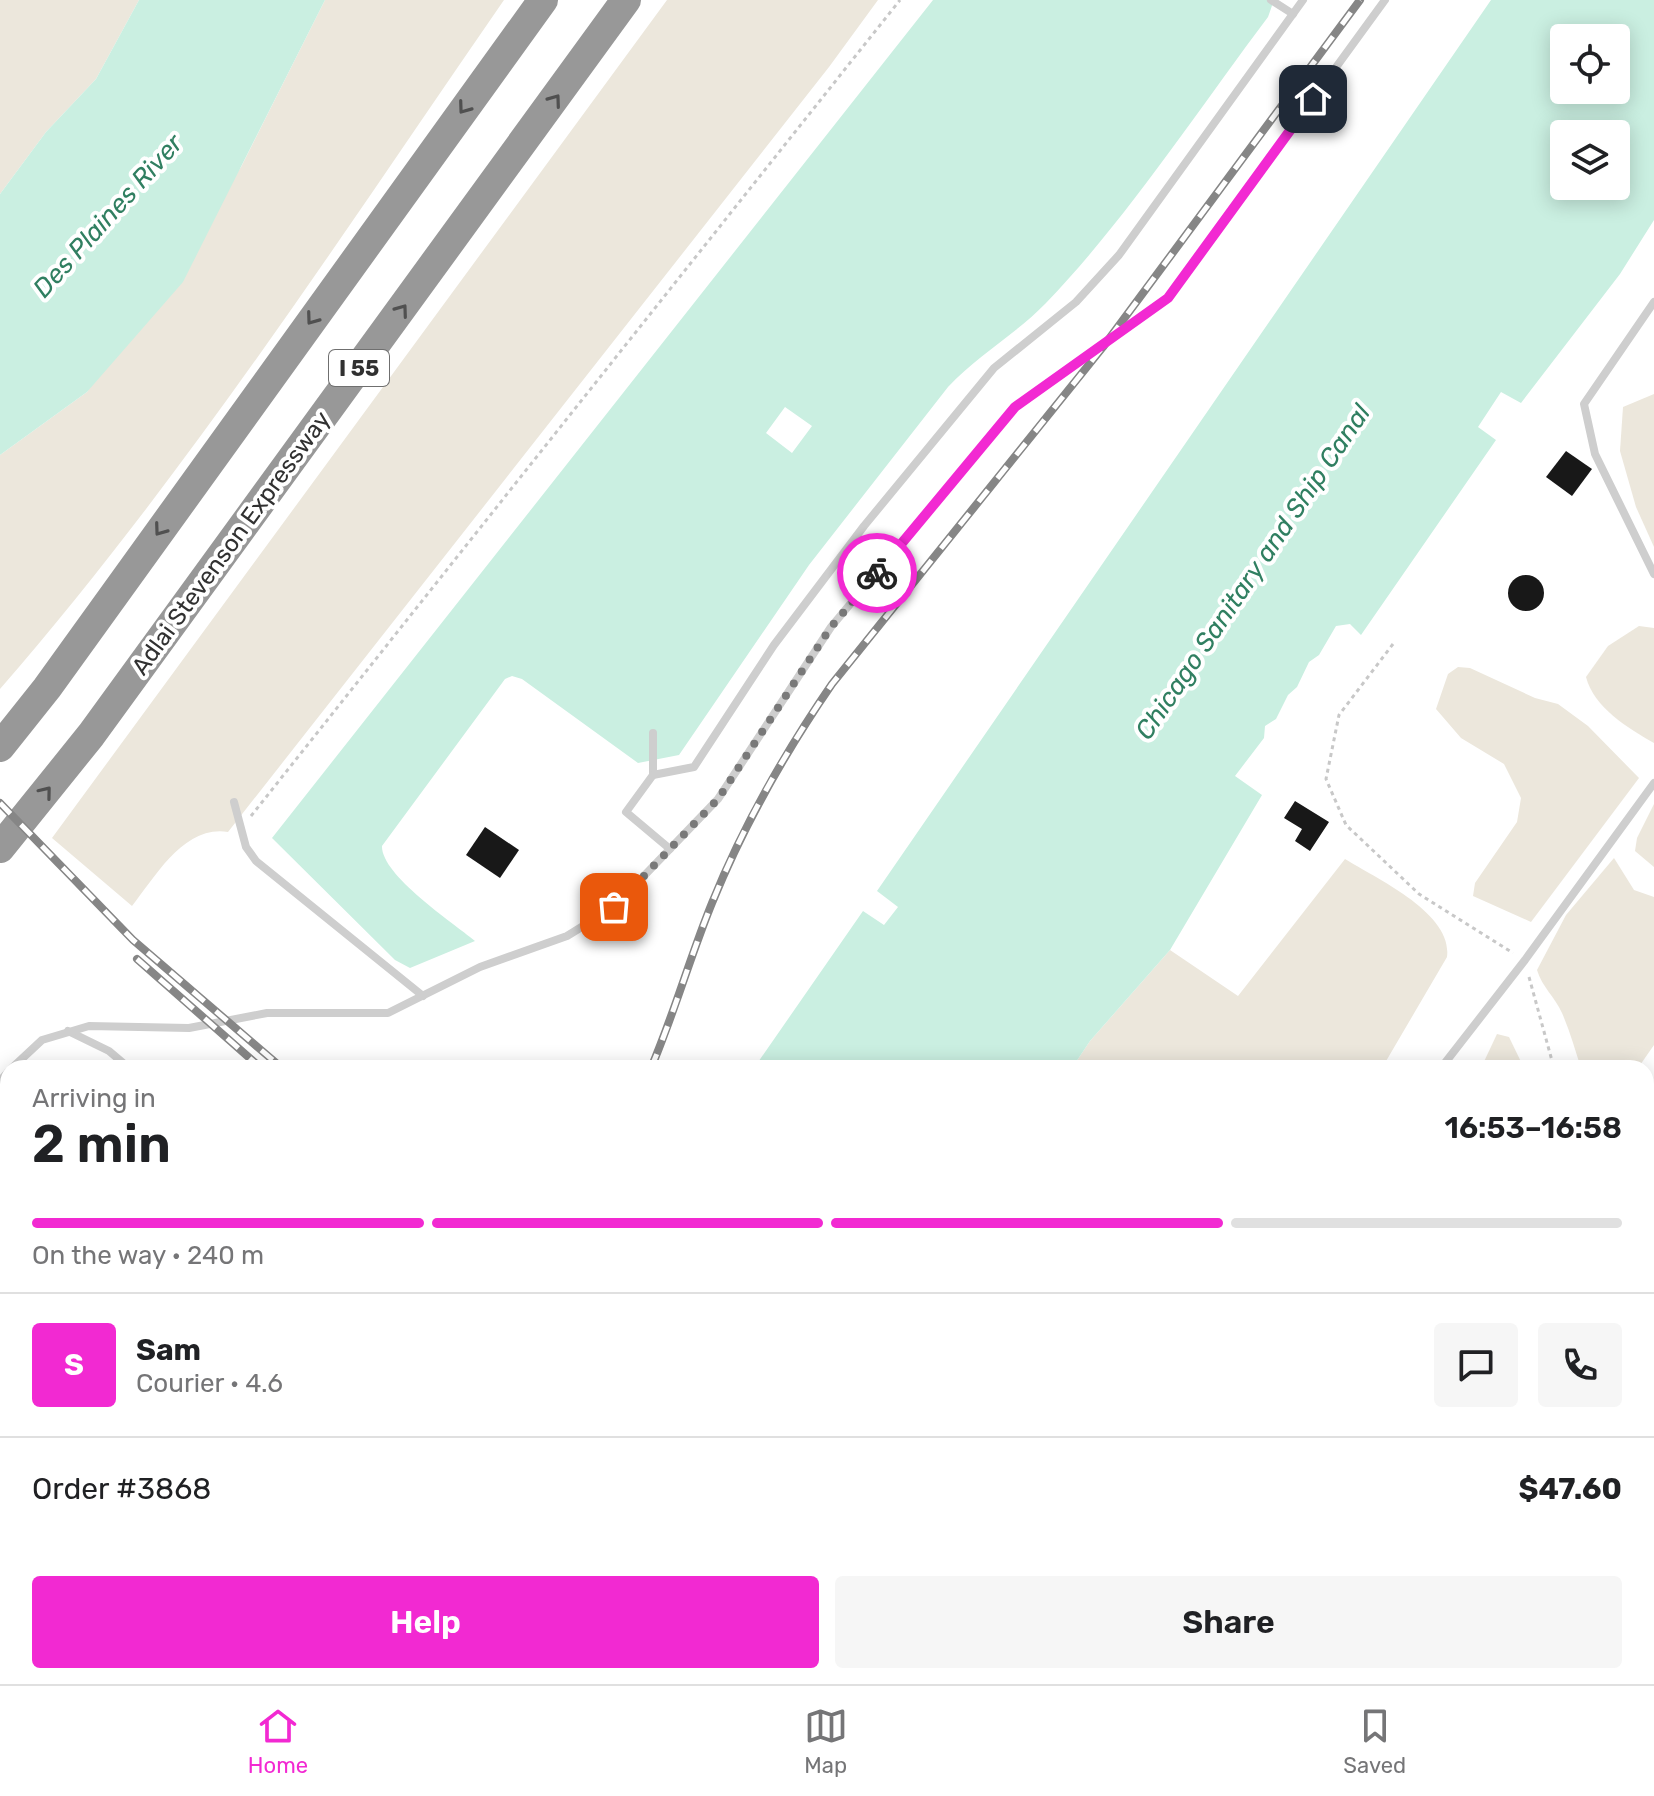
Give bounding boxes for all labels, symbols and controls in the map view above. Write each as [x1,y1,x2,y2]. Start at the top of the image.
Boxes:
map controls [1550,24,1630,200]
button: locate [1550,24,1630,104]
pin [1279,65,1347,133]
icon: home [1291,77,1335,121]
one-way arrow [545,94,559,108]
one-way arrow [459,99,473,114]
button: layers [1550,120,1630,200]
water label: Des Plaines River [27,127,190,304]
one-way arrow [392,304,406,319]
one-way arrow [307,310,322,325]
road number: I 55 [329,350,389,386]
water label: Chicago Sanitary and Ship Canal [1129,398,1377,746]
street label: Adlai Stevenson Expressway [126,406,336,680]
one-way arrow [155,521,170,536]
courier [837,533,917,613]
icon: bike [855,551,899,595]
one-way arrow [36,786,50,801]
pin [580,873,648,941]
icon: bag [592,885,636,929]
text: Arriving in [32,1083,156,1114]
text: 16:53–16:58 [1445,1110,1622,1146]
text: 2 min [32,1113,171,1175]
text: On the way · 240 m [32,1240,264,1271]
button: chat [1434,1323,1518,1407]
button: phone [1538,1323,1622,1407]
text: Sam [136,1332,201,1368]
text: S [64,1347,84,1383]
text: Courier · 4.6 [136,1368,283,1399]
text: Order #3868 [32,1471,211,1507]
text: $47.60 [1518,1471,1622,1507]
button: Help [32,1576,819,1668]
button: Share [835,1576,1622,1668]
tab: Home [248,1704,308,1779]
tab: Map [804,1704,848,1779]
tab: Saved [1343,1704,1406,1779]

